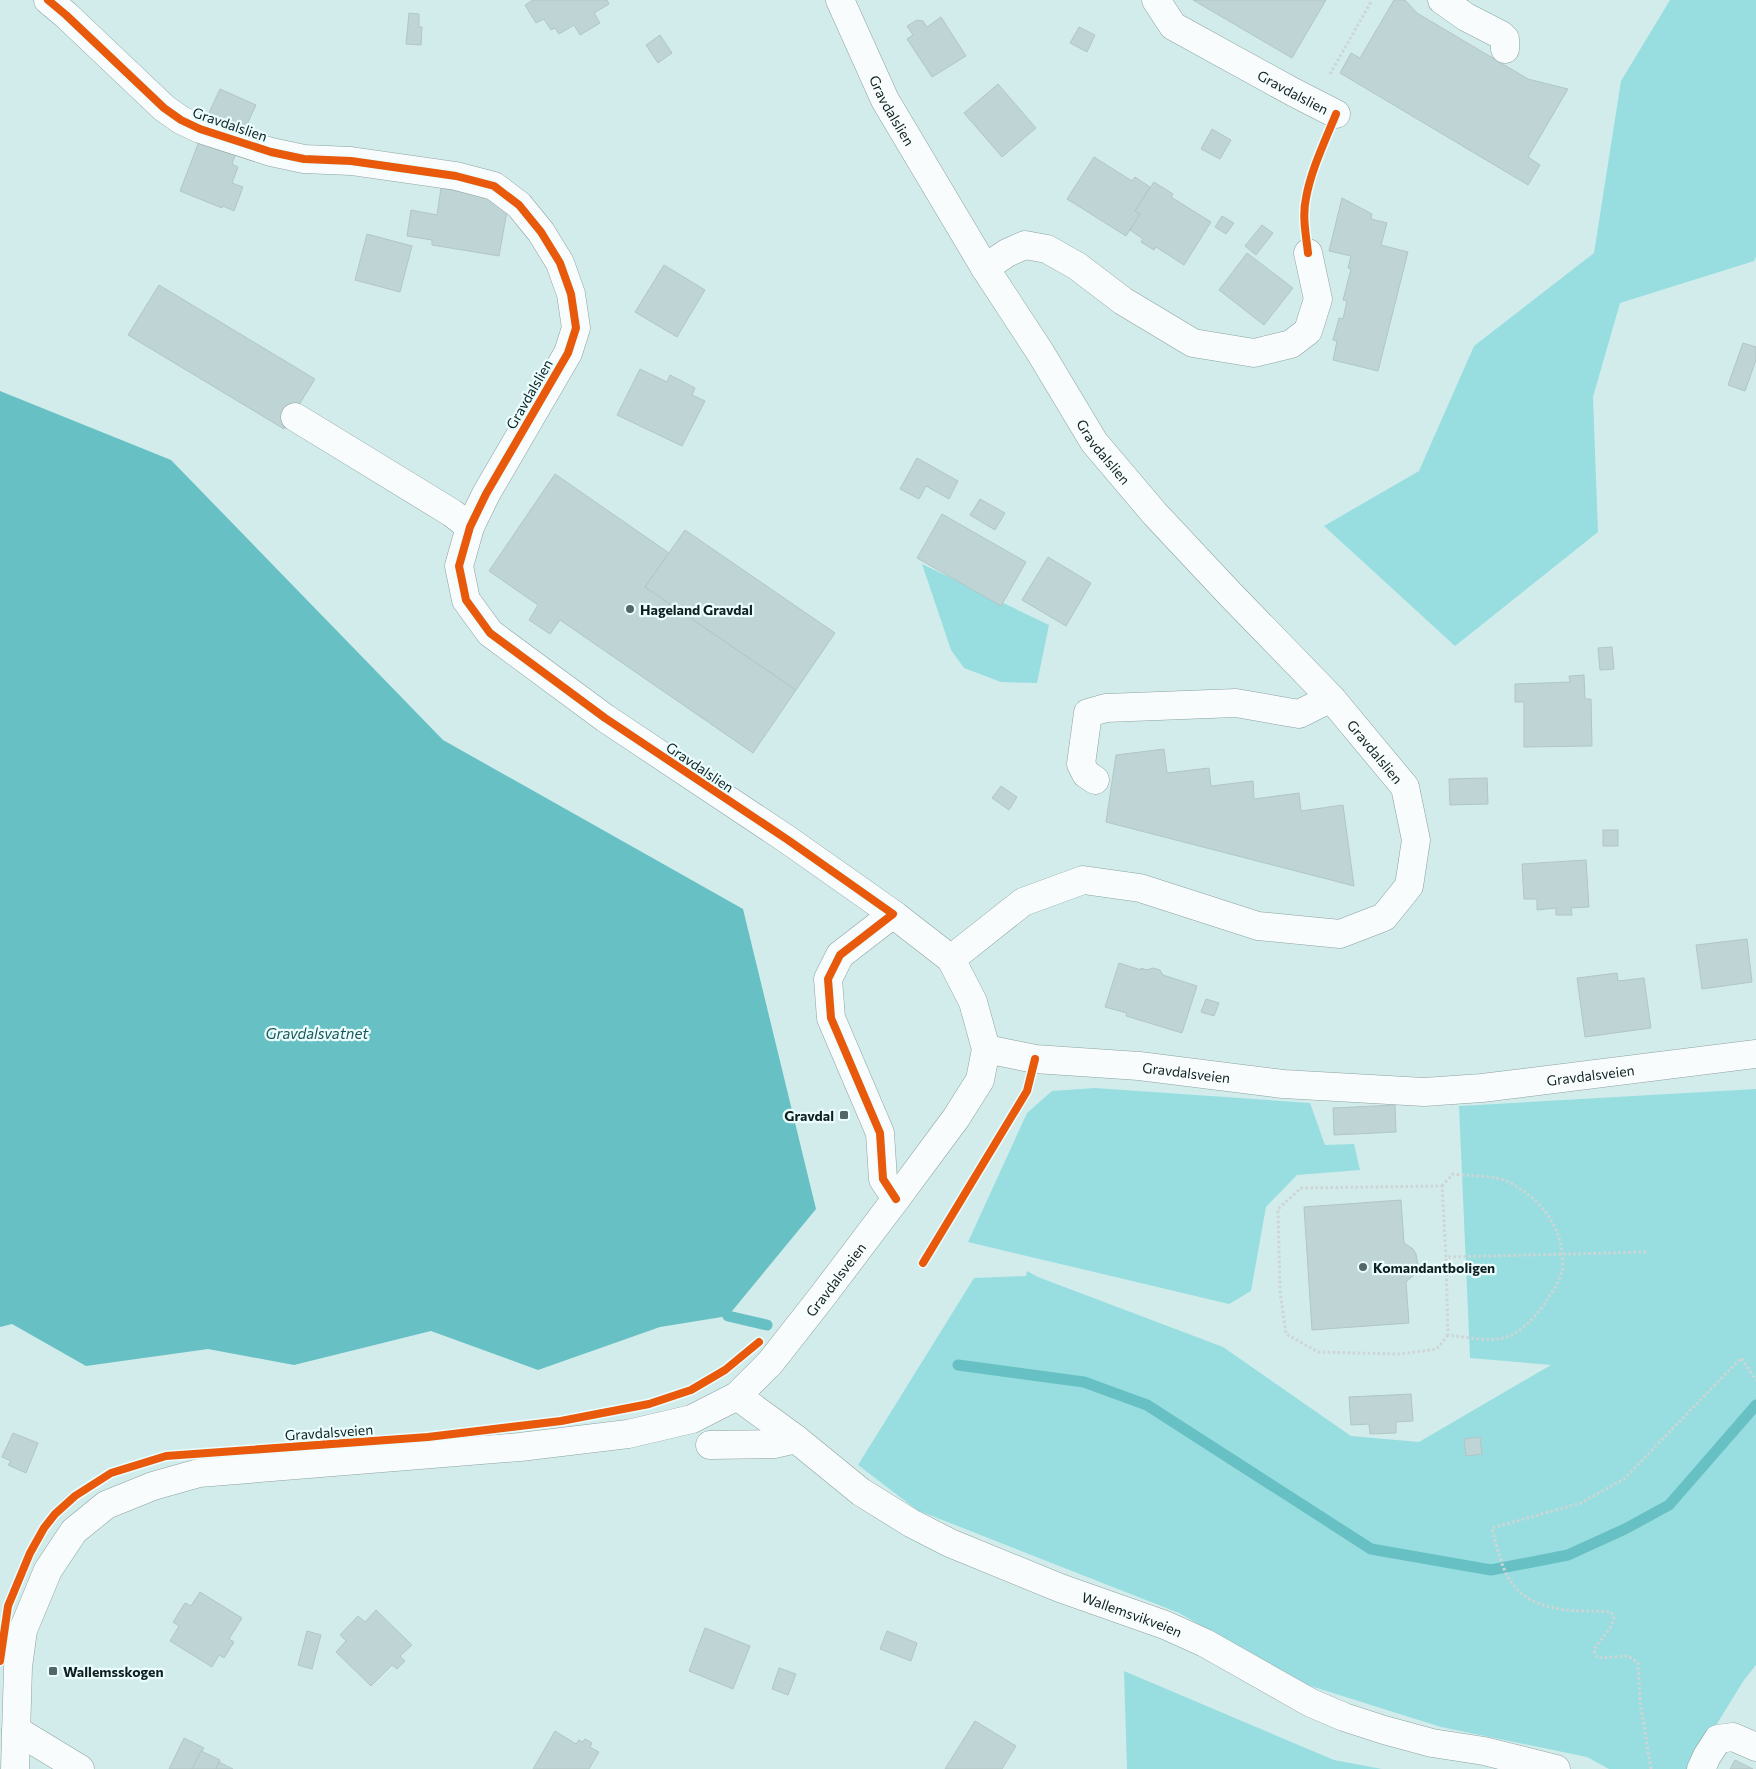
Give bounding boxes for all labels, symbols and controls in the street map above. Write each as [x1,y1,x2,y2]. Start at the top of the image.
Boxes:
street label: Gravdalslien [1255,66,1332,117]
street label: Gravdalslien [866,72,919,148]
street label: Gravdalslien [190,103,270,145]
street label: Gravdalslien [502,356,556,432]
street label: Gravdalslien [1074,416,1134,487]
place label: Hageland Gravdal [640,601,753,618]
marker: Hageland Gravdal [624,603,636,615]
street label: Gravdalslien [1344,716,1407,787]
street label: Gravdalslien [663,738,737,796]
water label: Gravdalsvatnet [266,1024,369,1042]
street label: Gravdalsveien [1141,1058,1231,1086]
street label: Gravdalsveien [1545,1061,1635,1088]
place label: Gravdal [784,1107,834,1124]
marker: Gravdal [838,1109,850,1121]
street label: Gravdalsveien [802,1239,869,1319]
place label: Komandantboligen [1373,1259,1495,1276]
marker: Komandantboligen [1357,1261,1369,1273]
street label: Gravdalsveien [284,1420,374,1444]
street label: Wallemsvikveien [1080,1588,1185,1640]
place label: Wallemsskogen [63,1663,164,1680]
marker: Wallemsskogen [47,1665,59,1677]

